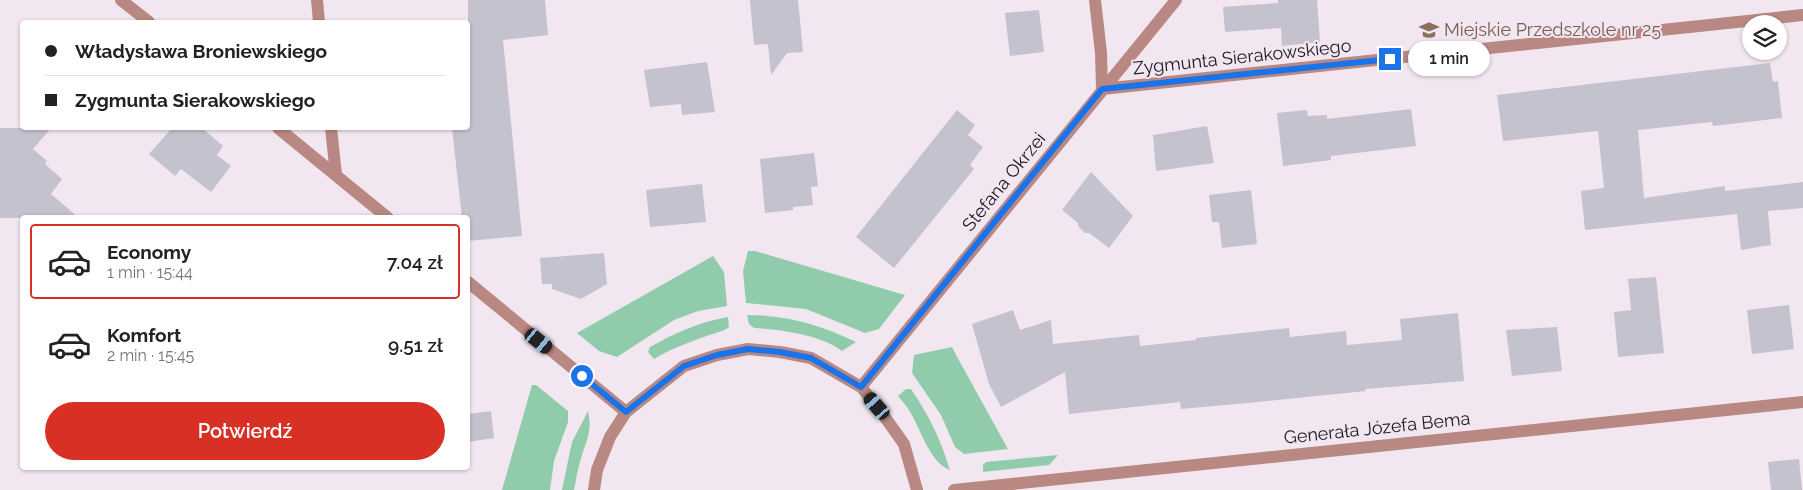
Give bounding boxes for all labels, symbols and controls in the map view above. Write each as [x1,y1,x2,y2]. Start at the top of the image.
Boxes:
map controls [1742,15,1787,60]
button: layers [1742,15,1787,60]
school or university icon: Miejskie Przedszkole nr 25 [1418,19,1440,41]
place label: Miejskie Przedszkole nr 25 [1444,19,1661,40]
street label: Zygmunta Sierakowskiego [1132,35,1352,78]
text: Władysława Broniewskiego [75,40,327,62]
callout: 1 min [1408,42,1490,76]
route end [1379,48,1401,70]
text: 1 min [1429,49,1469,68]
text: Zygmunta Sierakowskiego [75,89,315,111]
street label: Stefana Okrzei [958,128,1050,235]
icon: car [47,239,92,284]
text: Economy [107,241,191,263]
text: 7.04 zł [387,251,443,273]
text: 1 min · 15:44 [107,263,193,282]
icon: car [47,322,92,367]
text: Komfort [107,324,181,346]
car [522,326,555,356]
text: 9.51 zł [388,334,443,356]
text: 2 min · 15:45 [107,346,194,365]
route start [571,365,593,387]
car [861,390,892,422]
button: Potwierdź [45,402,445,460]
street label: Generała Józefa Bema [1283,407,1471,448]

